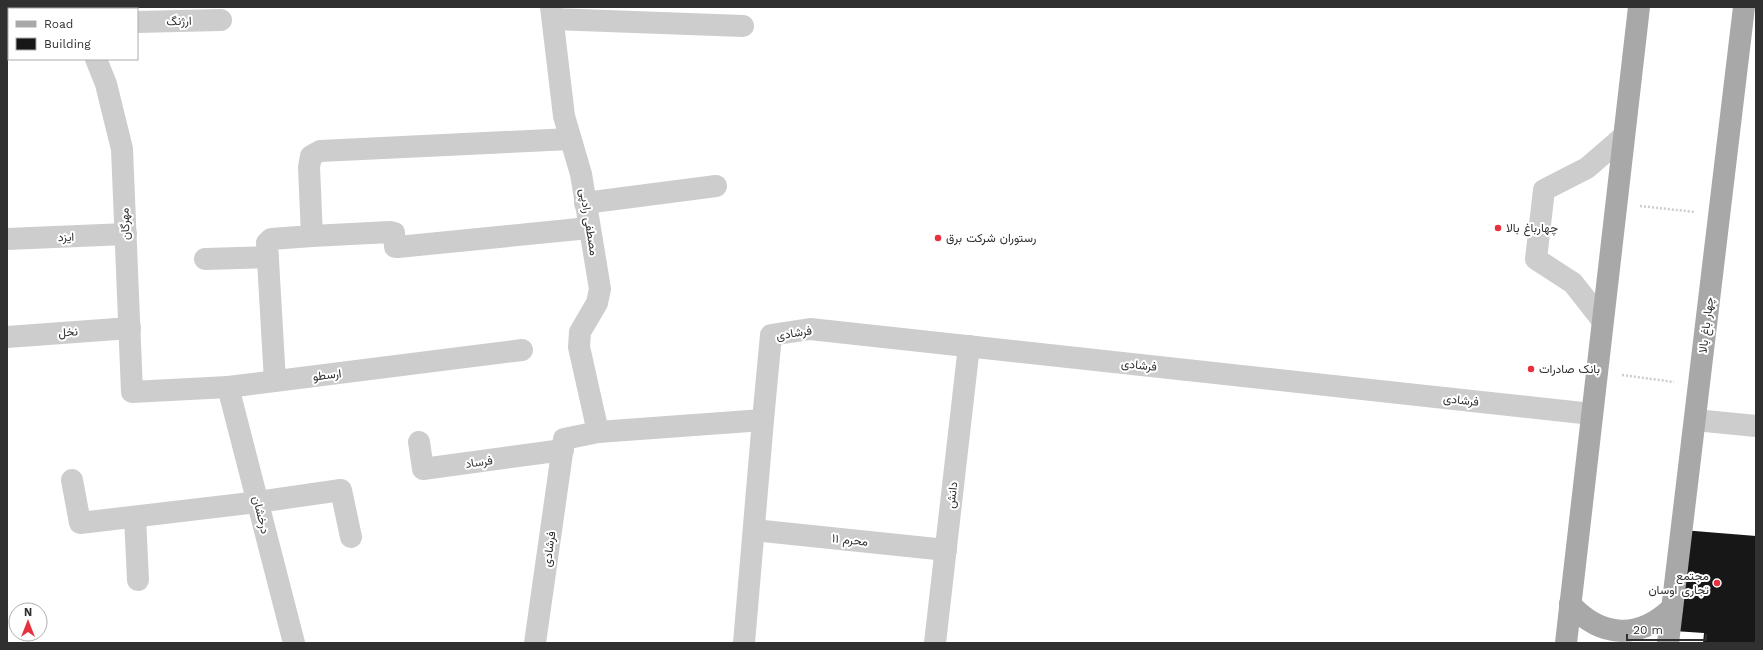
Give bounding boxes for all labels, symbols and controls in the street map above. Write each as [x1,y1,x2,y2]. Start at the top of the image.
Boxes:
legend [8,8,138,60]
street label: ارژنگ [166,14,192,29]
text: Road [44,17,73,31]
text: Building [44,37,91,51]
street label: مصطفی رادپی [576,187,601,257]
street label: مهرگان [117,207,134,240]
place label: چهارباغ بالا [1506,221,1558,237]
marker: چهارباغ بالا [1493,223,1503,233]
street label: ایزد [58,230,74,245]
place label: رستوران شرکت برق [946,231,1036,246]
marker: رستوران شرکت برق [933,233,943,243]
street label: چهار باغ بالا [1696,296,1718,354]
street label: فرشادی [775,323,813,344]
street label: نخل [58,324,78,341]
street label: فرشادی [1120,356,1158,375]
place label: بانک صادرات [1539,362,1600,377]
marker: بانک صادرات [1526,364,1536,374]
street label: ارسطو [312,366,342,385]
street label: فرشادی [1442,391,1480,410]
street label: فرساد [464,453,494,472]
street label: دانش [944,481,961,509]
street label: درخشان [249,495,272,536]
street label: فرشادی [540,530,559,568]
street label: ۱۱ محرم [831,531,869,550]
place label: مجتمع تجاری اوسان [1648,569,1709,598]
marker: مجتمع تجاری اوسان [1712,578,1722,588]
north arrow [8,602,48,642]
text: N [24,606,32,619]
scale bar [1627,616,1706,642]
text: 20 m [1633,623,1663,637]

